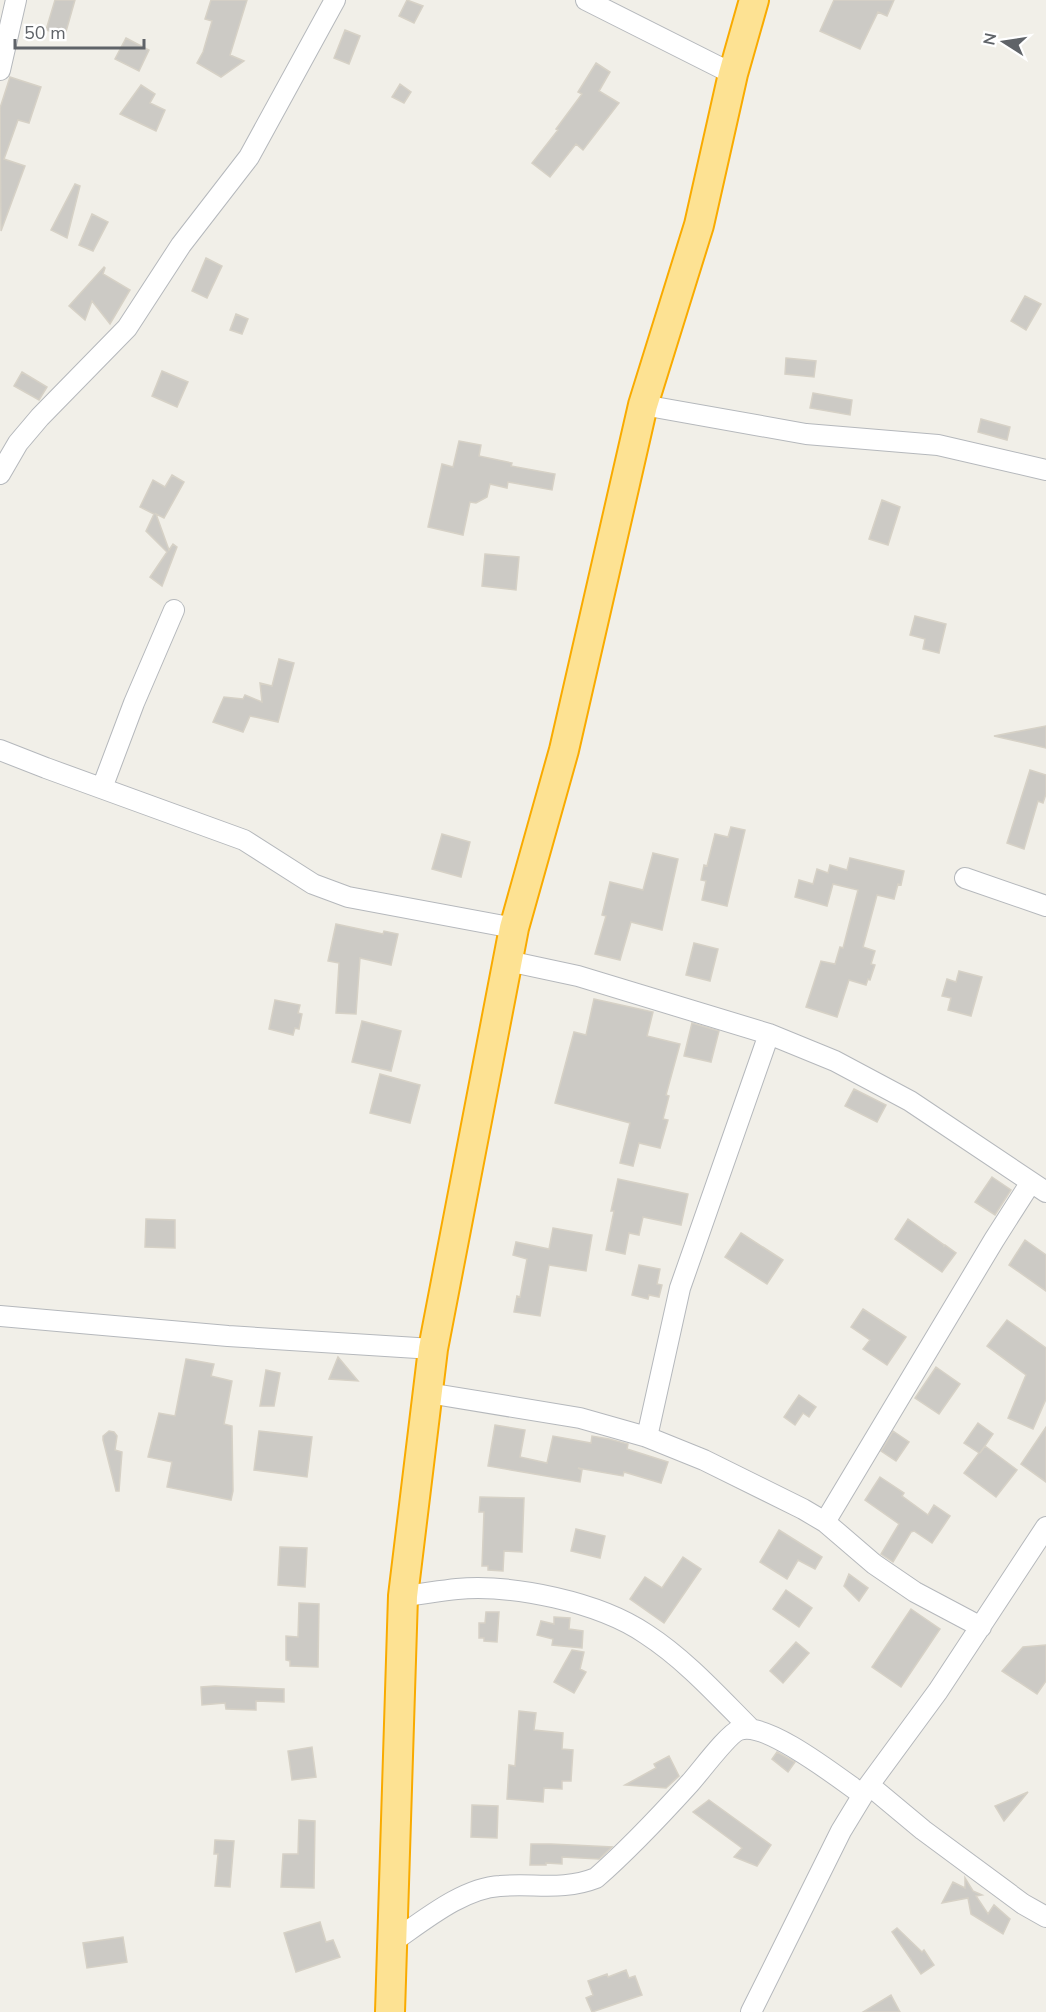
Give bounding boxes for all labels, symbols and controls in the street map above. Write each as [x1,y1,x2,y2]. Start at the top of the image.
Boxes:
scale bar [15,12,144,50]
north arrow [974,12,1034,72]
text: 50 m [24,21,66,45]
text: N [978,31,1002,47]

